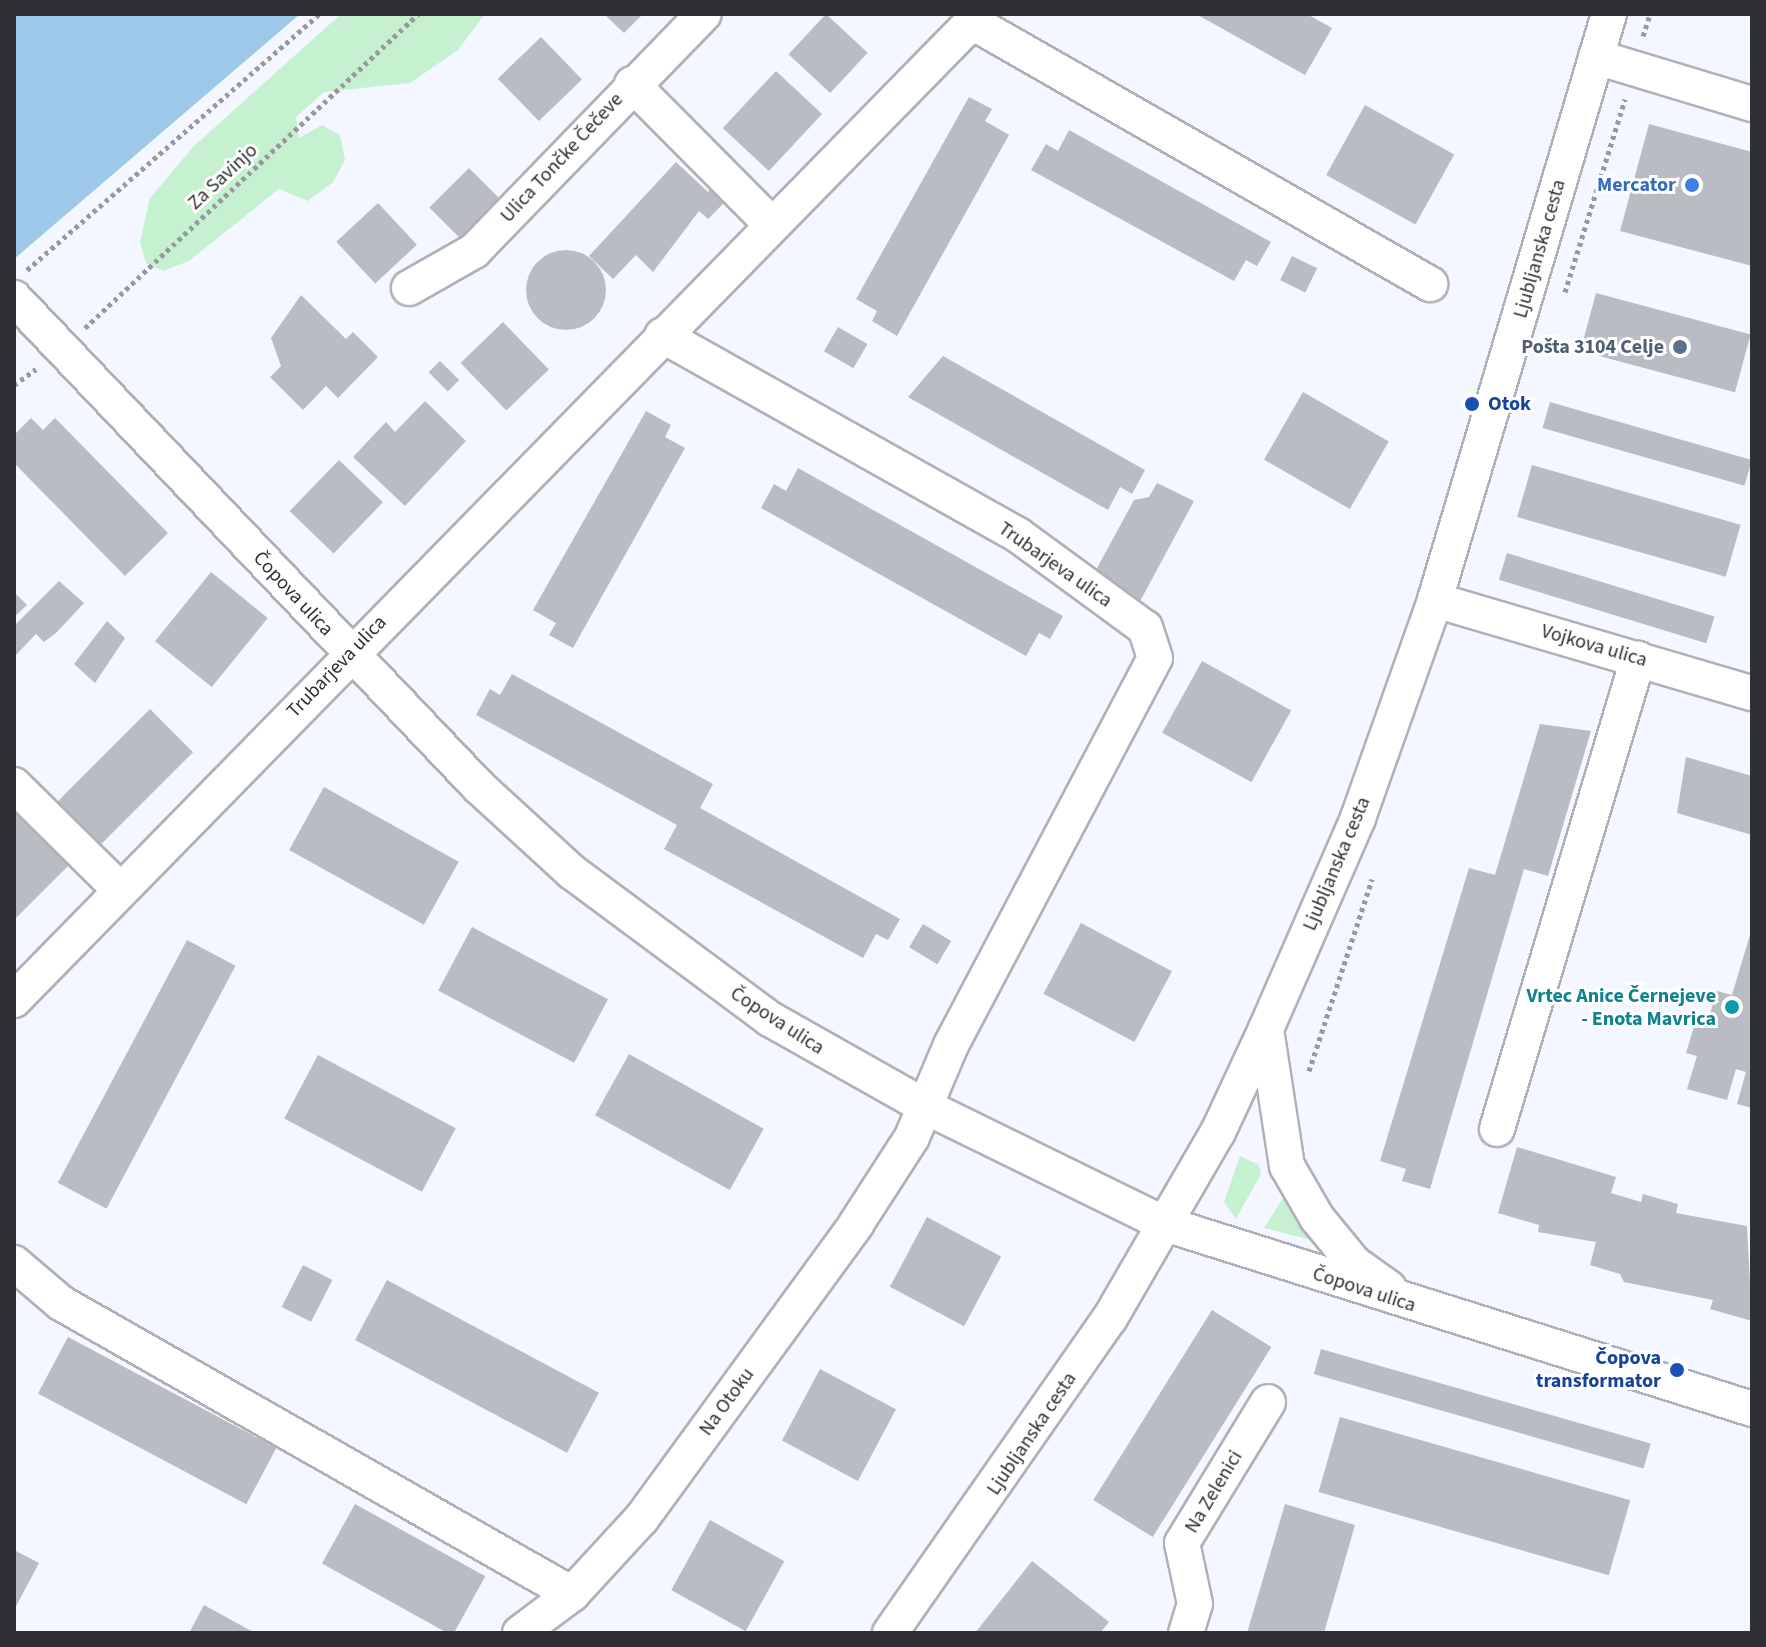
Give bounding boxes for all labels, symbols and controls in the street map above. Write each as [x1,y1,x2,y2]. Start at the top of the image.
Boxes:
street label: Ulica Tončke Čečeve [496,88,628,228]
street label: Za Savinjo [183,139,263,215]
place label: Mercator [1597,173,1676,197]
marker: Mercator [1683,176,1701,194]
street label: Ljubljanska cesta [1509,177,1571,321]
place label: Pošta 3104 Celje [1521,335,1664,359]
marker: Pošta 3104 Celje [1671,338,1689,356]
place label: Otok [1488,392,1531,416]
marker: Otok [1463,395,1481,413]
street label: Trubarjeva ulica [994,517,1116,613]
street label: Čopova ulica [248,547,338,641]
street label: Trubarjeva ulica [282,611,392,723]
street label: Vojkova ulica [1538,619,1650,673]
street label: Ljubljanska cesta [1298,793,1376,935]
street label: Čopova ulica [726,982,828,1060]
place label: Vrtec Anice Černejeve - Enota Mavrica [1526,984,1716,1031]
marker: Vrtec Anice Černejeve - Enota Mavrica [1723,998,1741,1016]
street label: Čopova ulica [1309,1262,1419,1318]
place label: Čopova transformator [1536,1346,1661,1393]
marker: Čopova transformator [1668,1361,1686,1379]
street label: Na Otoku [694,1363,760,1441]
street label: Ljubljanska cesta [982,1368,1082,1500]
street label: Na Zelenici [1180,1446,1248,1538]

